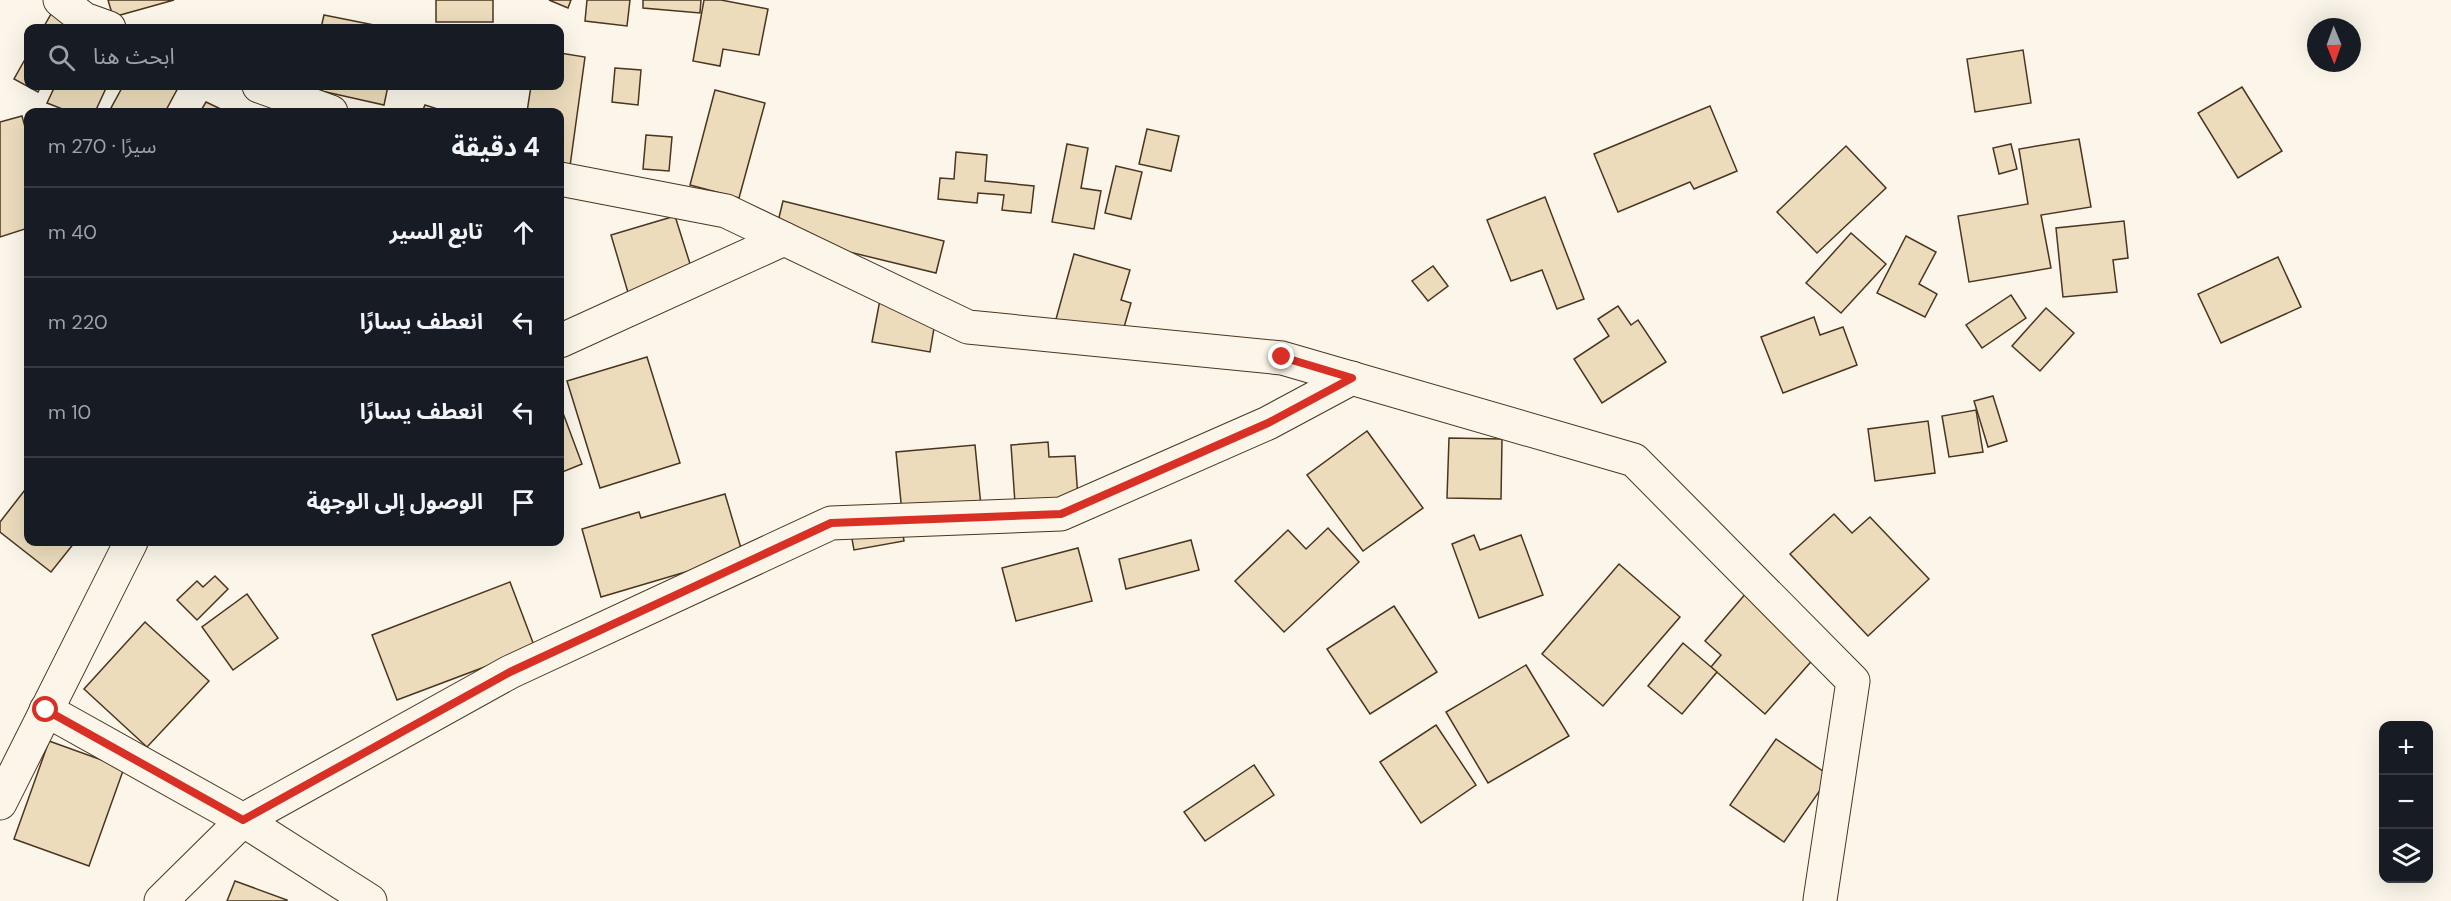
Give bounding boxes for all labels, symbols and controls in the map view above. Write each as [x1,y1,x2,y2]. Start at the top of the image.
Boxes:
north arrow [2307,18,2361,72]
search box [24,24,564,90]
icon: search [45,41,78,74]
text: ابحث هنا [93,42,175,71]
text: 4 دقيقة [452,130,540,164]
text: سيرًا · 270 m [48,133,156,159]
icon: ahead [507,216,540,249]
text: تابع السير [390,217,483,246]
text: 40 m [48,219,97,245]
icon: left [507,306,540,339]
text: انعطف يسارًا [360,307,483,336]
text: 220 m [48,309,108,335]
route end [1268,343,1294,369]
icon: left [507,396,540,429]
text: انعطف يسارًا [360,397,483,426]
text: 10 m [48,399,91,425]
icon: arrive [507,486,540,519]
text: الوصول إلى الوجهة [307,487,483,516]
route start [32,696,58,722]
map controls [2379,721,2433,883]
button: + [2379,721,2433,775]
button: − [2379,775,2433,829]
button: layers [2379,829,2433,883]

